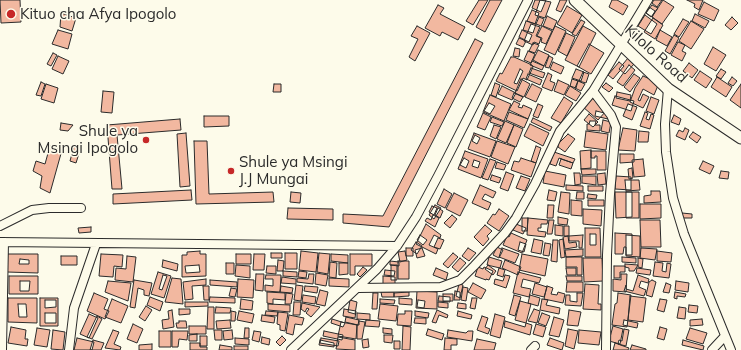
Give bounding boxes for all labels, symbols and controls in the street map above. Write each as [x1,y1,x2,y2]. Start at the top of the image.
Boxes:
place label: Kituo cha Afya Ipogolo [20,5,176,23]
marker: Kituo cha Afya Ipogolo [5,8,17,20]
street label: Kilolo Road [621,21,691,87]
place label: Shule ya Msingi Ipogolo [38,122,138,157]
marker: Shule ya Msingi Ipogolo [141,135,151,145]
place label: Shule ya Msingi J.J Mungai [239,153,347,188]
marker: Shule ya Msingi J.J Mungai [226,166,236,176]

